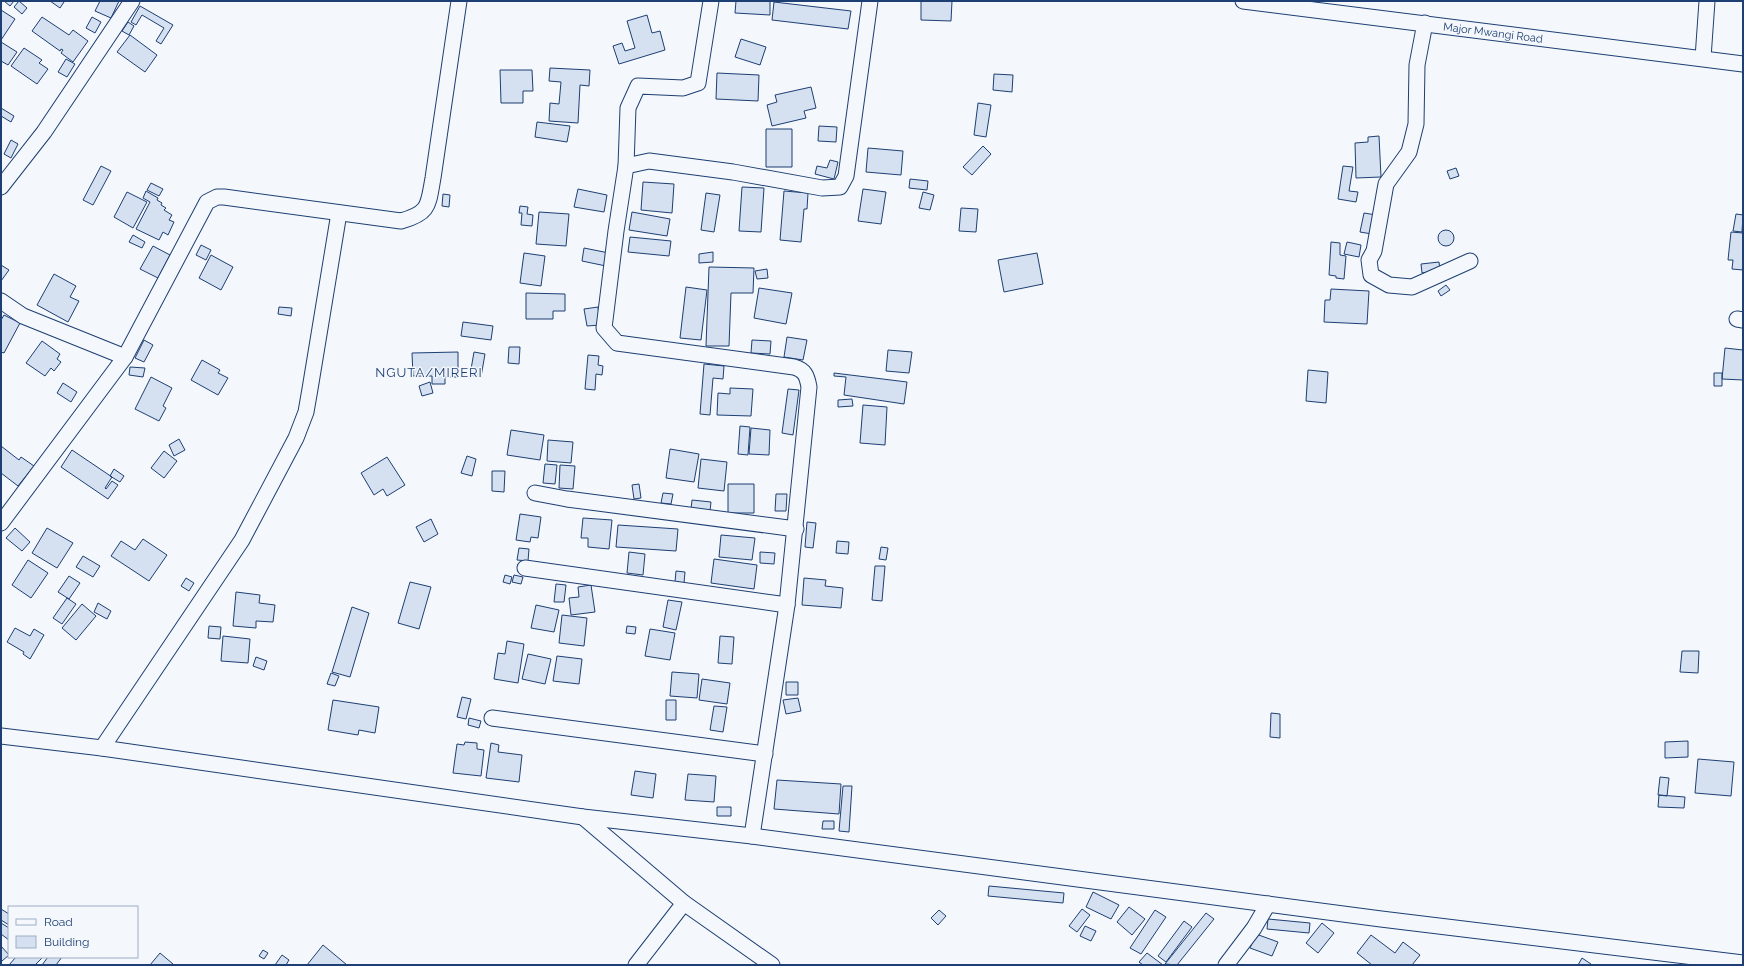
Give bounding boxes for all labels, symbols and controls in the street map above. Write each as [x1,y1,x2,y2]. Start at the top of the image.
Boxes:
street label: Major Mwangi Road [1442,20,1544,46]
district label: NGUTA/MIRERI [375,365,483,380]
legend [8,906,138,958]
text: Road [44,915,73,929]
text: Building [44,935,90,949]

